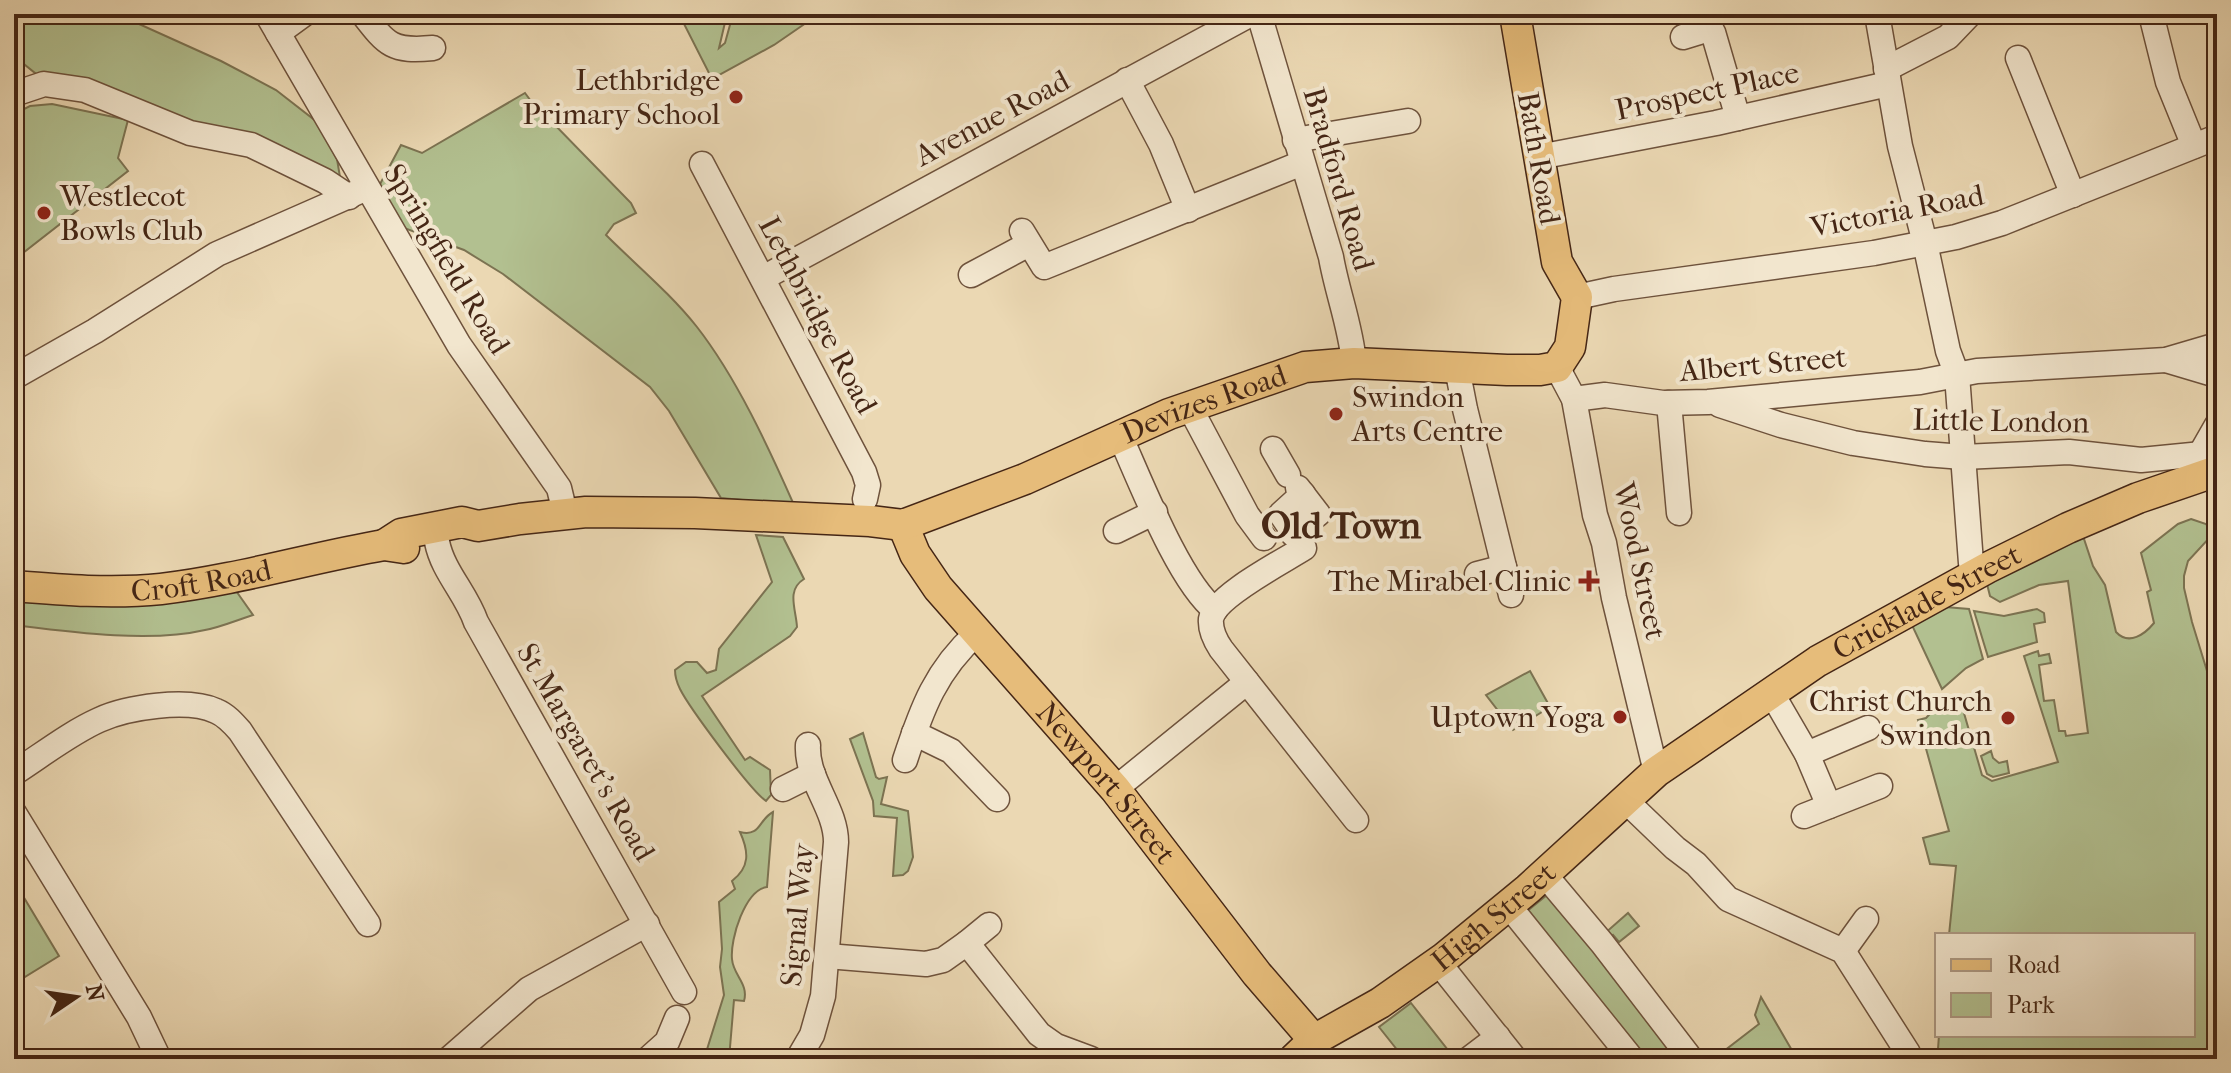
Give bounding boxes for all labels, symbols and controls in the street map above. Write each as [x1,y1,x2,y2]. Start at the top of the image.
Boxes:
street label: Prospect Place [1612,55,1802,128]
place label: Lethbridge Primary School [523,63,720,132]
street label: Avenue Road [908,63,1076,174]
street label: Bradford Road [1296,84,1382,275]
marker: Lethbridge Primary School [727,88,745,106]
street label: Bath Road [1510,89,1568,228]
street label: Springfield Road [376,158,517,361]
street label: Victoria Road [1807,177,1987,246]
place label: Westlecot Bowls Club [59,179,203,248]
marker: Westlecot Bowls Club [35,204,53,222]
street label: Lethbridge Road [751,211,884,420]
street label: Albert Street [1677,340,1848,389]
street label: Devizes Road [1116,357,1292,451]
place label: Swindon Arts Centre [1351,380,1503,449]
street label: Little London [1912,402,2090,441]
marker: Swindon Arts Centre [1327,405,1345,423]
street label: Wood Street [1606,478,1673,643]
district label: Old Town [1261,503,1422,548]
street label: Cricklade Street [1827,537,2027,667]
street label: Croft Road [130,552,275,609]
place label: The Mirabel Clinic [1327,564,1571,599]
marker: The Mirabel Clinic [1578,570,1600,592]
street label: St Margaret's Road [509,637,662,868]
place label: Christ Church Swindon [1809,684,1993,753]
street label: Newport Street [1029,695,1183,871]
place label: Uptown Yoga [1430,700,1605,735]
marker: Uptown Yoga [1611,708,1629,726]
marker: Christ Church Swindon [1999,709,2017,727]
street label: Signal Way [774,841,821,988]
street label: High Street [1425,855,1563,979]
legend [1935,933,2195,1037]
text: Road [2007,951,2061,979]
north arrow [36,957,116,1037]
text: N [80,982,109,1004]
text: Park [2007,991,2055,1019]

